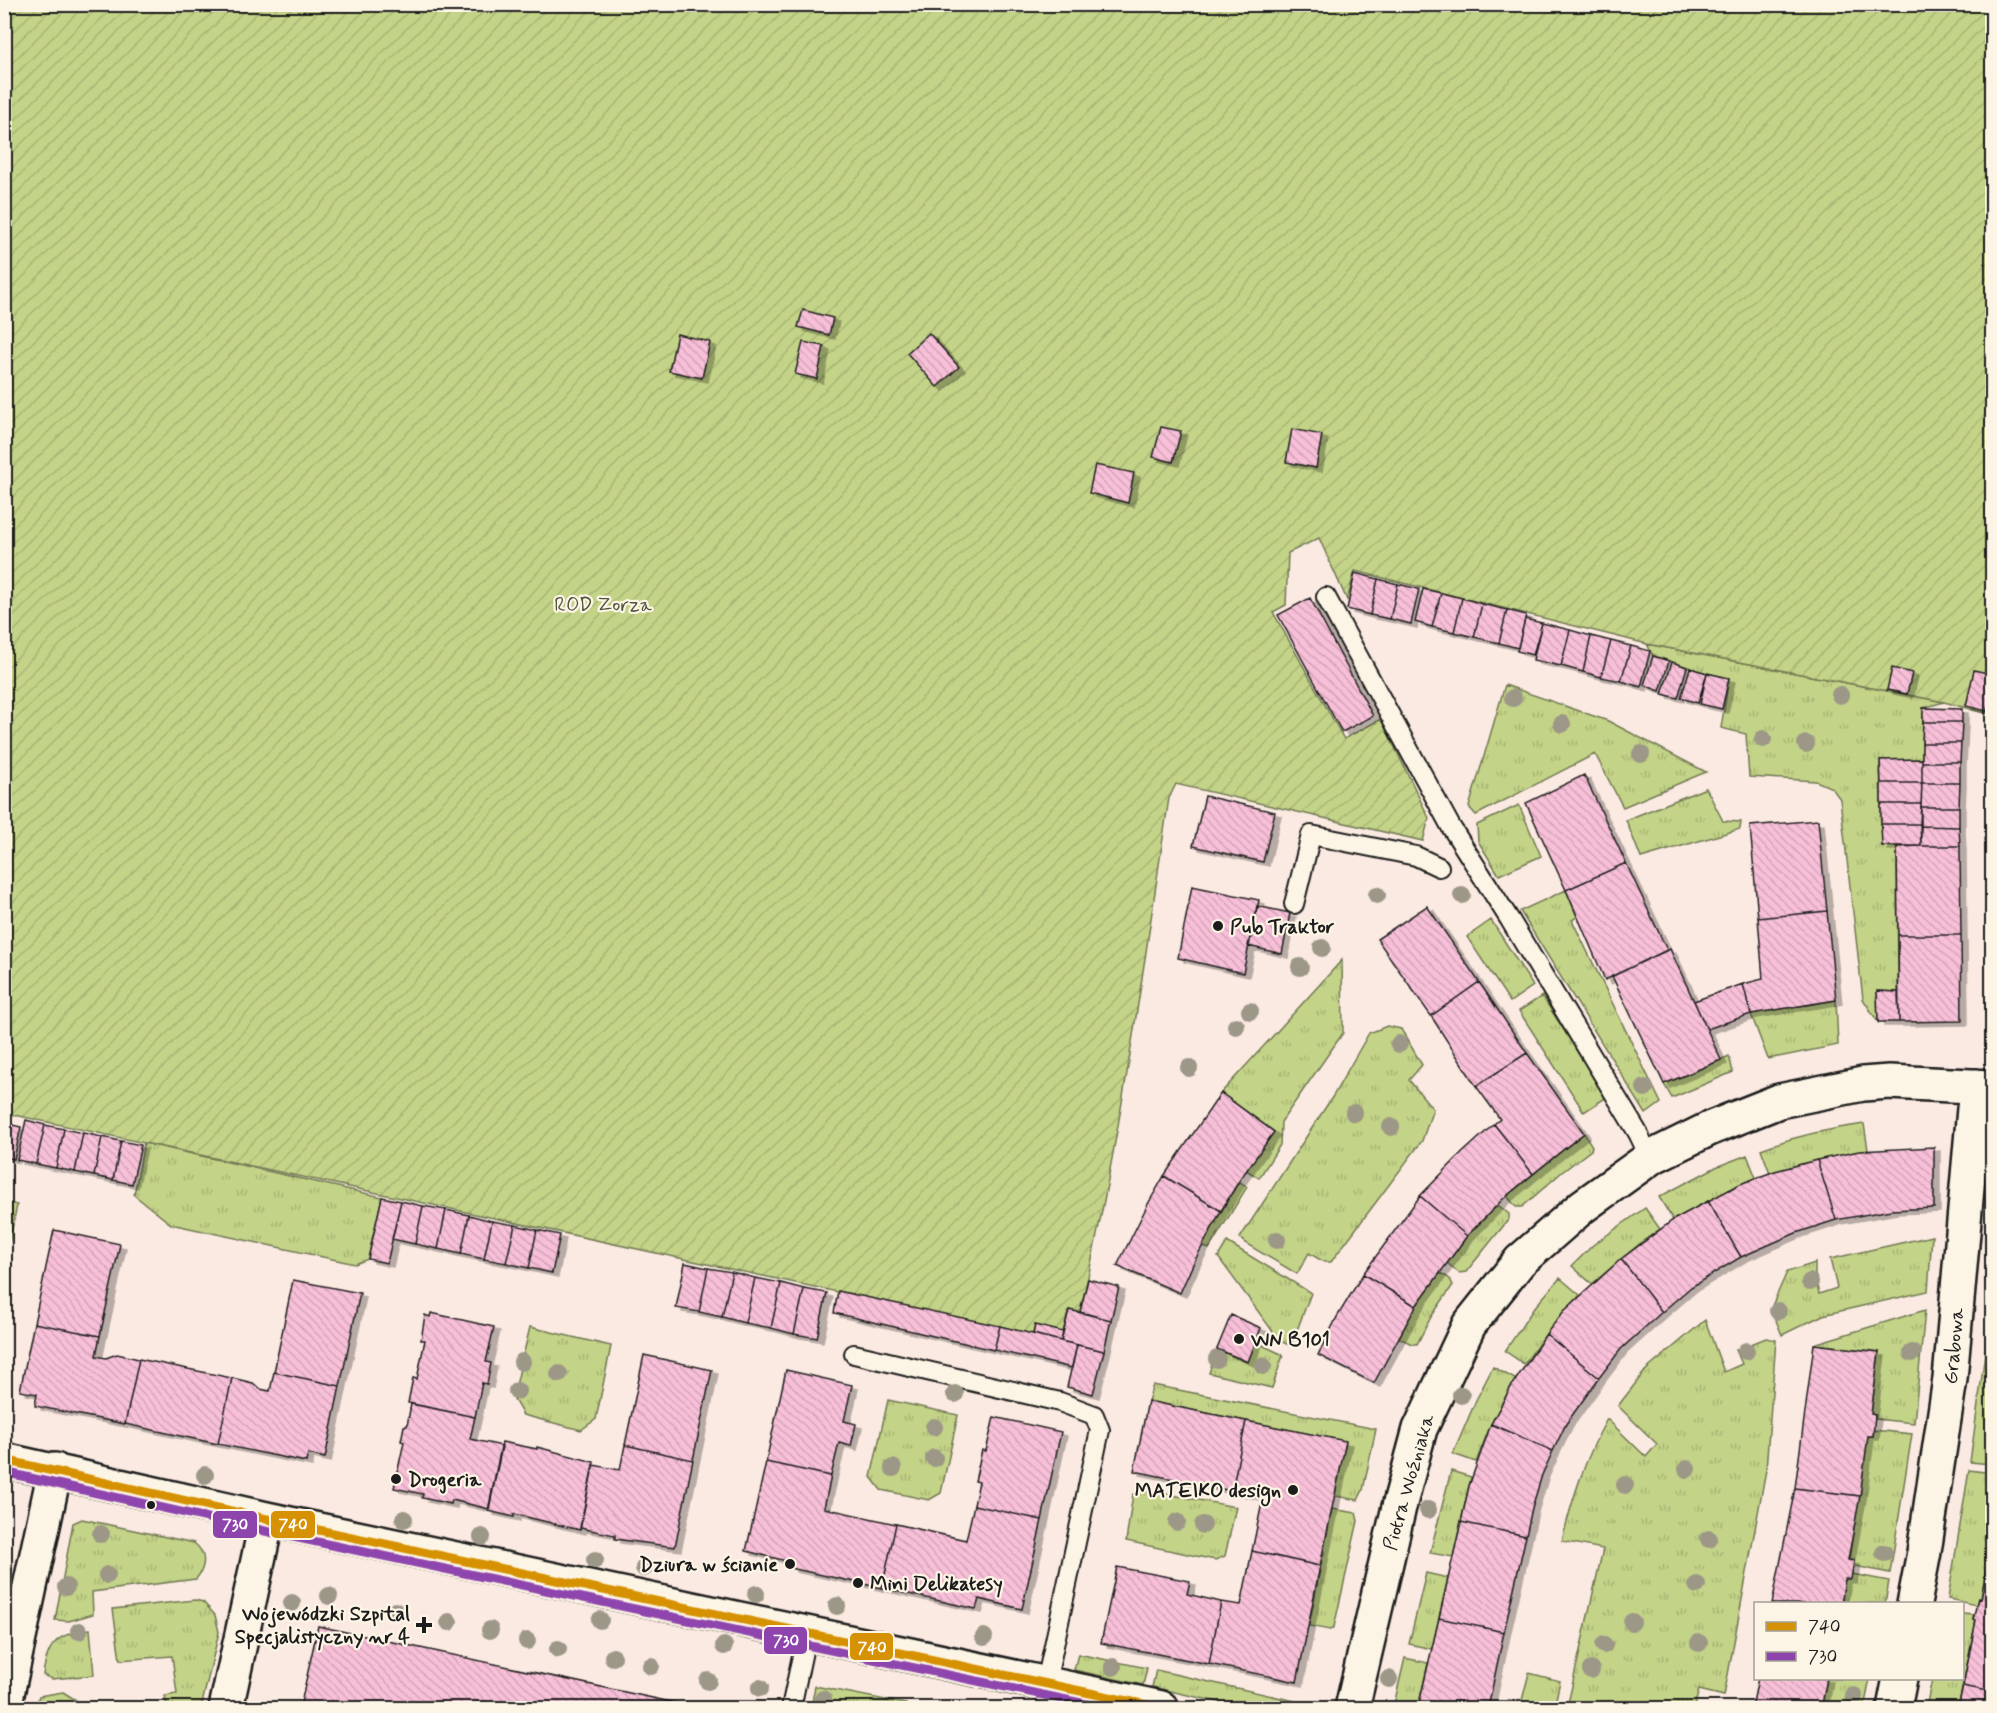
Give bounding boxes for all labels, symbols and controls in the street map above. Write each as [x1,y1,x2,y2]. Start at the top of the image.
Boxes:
park label: ROD Zorza [554,592,653,619]
place label: Pub Traktor [1230,914,1335,941]
marker: Pub Traktor [1211,919,1225,933]
street label: Grabowa [1938,1306,1971,1385]
place label: WN B101 [1250,1327,1330,1354]
marker: WN B101 [1232,1332,1246,1346]
street label: Piotra Woźniaka [1377,1410,1442,1554]
place label: Drogeria [408,1467,482,1494]
marker: Drogeria [389,1472,403,1486]
place label: MATEIKO design [1135,1478,1281,1507]
marker: MATEIKO design [1286,1483,1300,1497]
unlabelled marker [145,1499,157,1511]
line badge: 730 [212,1510,258,1539]
line badge: 740 [270,1510,316,1539]
text: 730 [222,1515,248,1536]
text: 740 [278,1515,308,1536]
place label: Dziura w ścianie [639,1552,778,1579]
marker: Dziura w ścianie [783,1557,797,1571]
place label: Mini Delikatesy [870,1571,1003,1598]
marker: Mini Delikatesy [851,1576,865,1590]
place label: Wojewódzki Szpital Specjalistyczny nr 4 [235,1601,410,1651]
legend [1754,1602,1964,1680]
text: 740 [1808,1615,1841,1639]
marker: Wojewódzki Szpital Specjalistyczny nr 4 [415,1616,433,1634]
line badge: 730 [763,1626,808,1655]
text: 730 [773,1631,799,1652]
line badge: 740 [849,1632,894,1661]
text: 740 [857,1638,887,1659]
text: 730 [1808,1645,1837,1669]

